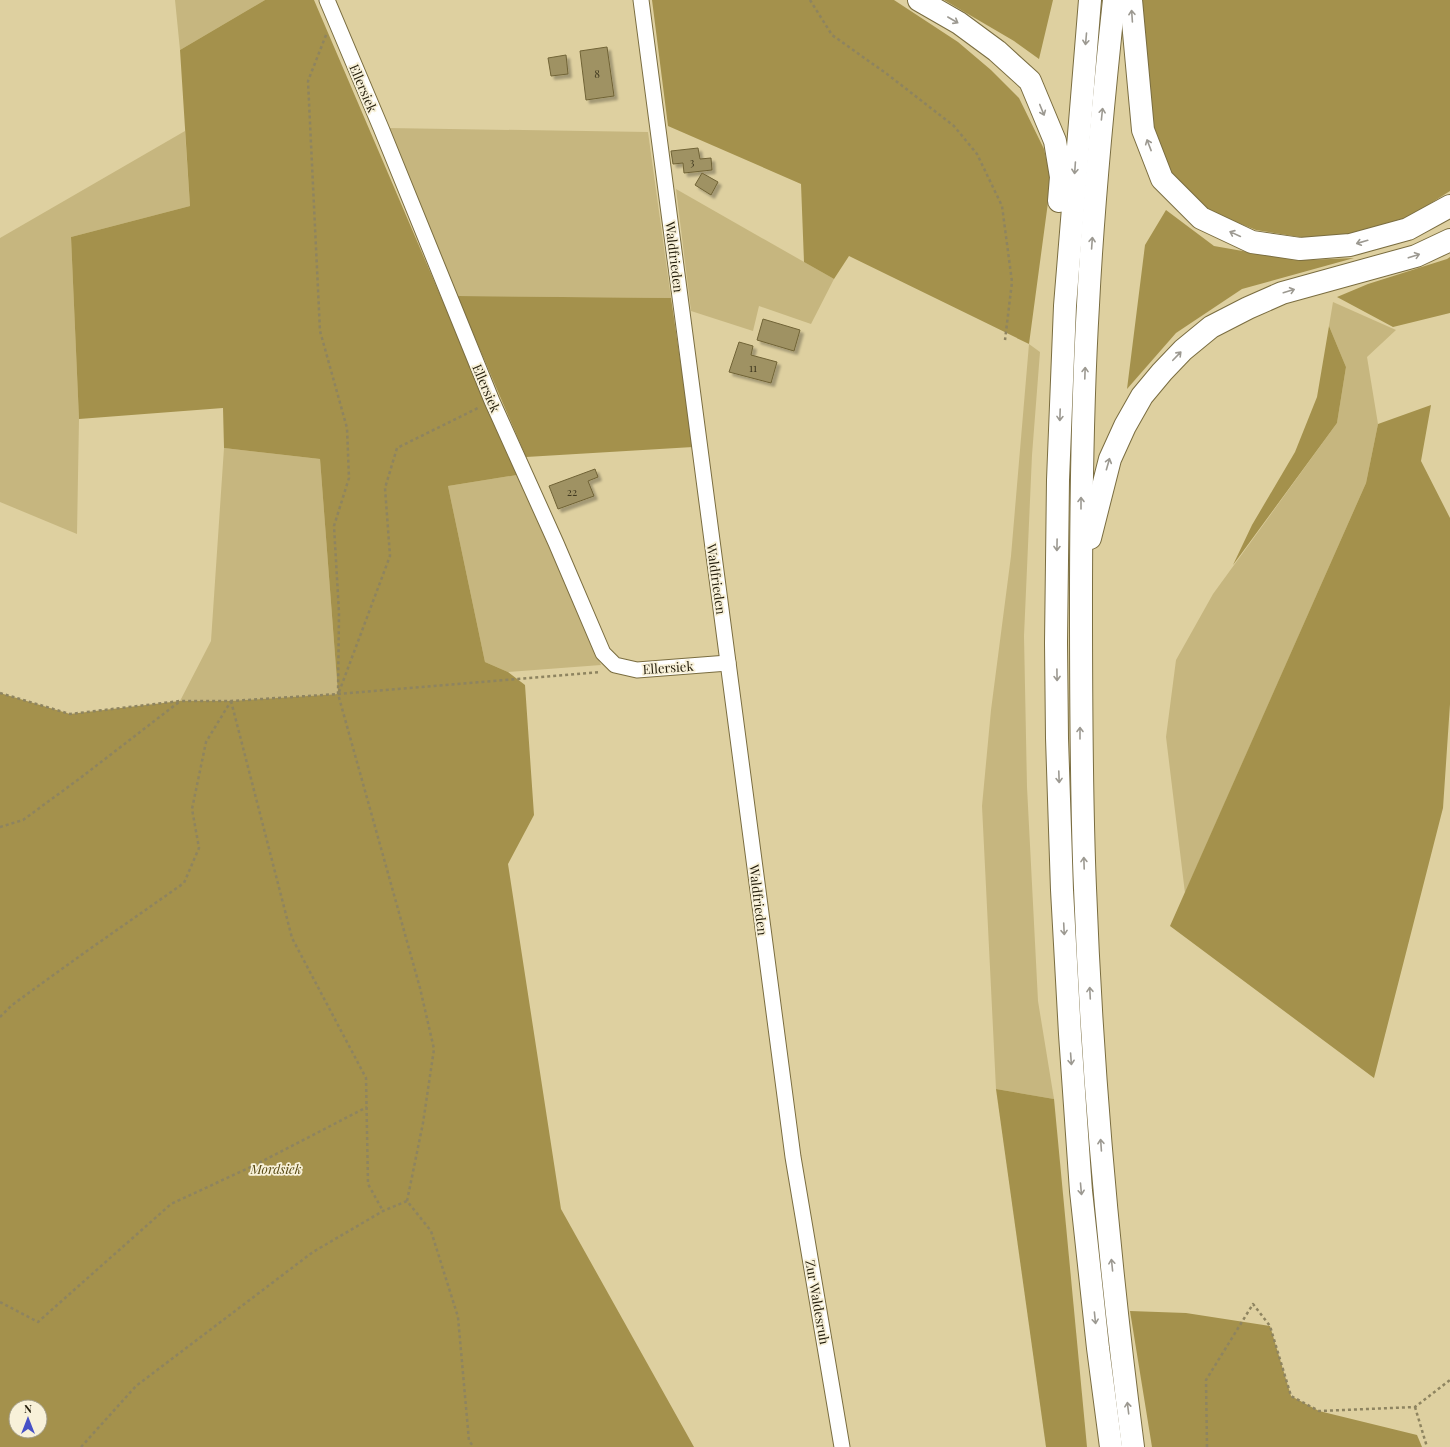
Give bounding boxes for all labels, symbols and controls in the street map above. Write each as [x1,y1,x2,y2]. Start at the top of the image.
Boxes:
one-way arrow [1129,10,1136,23]
one-way arrow [947,16,959,24]
one-way arrow [1083,32,1090,45]
street label: Ellersiek [346,61,382,116]
house number: 8 [594,66,600,81]
one-way arrow [1039,103,1046,115]
one-way arrow [1098,108,1105,121]
one-way arrow [1144,139,1152,151]
house number: 3 [690,154,695,169]
one-way arrow [1072,161,1079,174]
street label: Waldfrieden [662,220,688,294]
one-way arrow [1230,230,1242,237]
one-way arrow [1088,237,1095,250]
one-way arrow [1356,239,1369,246]
one-way arrow [1407,252,1420,259]
one-way arrow [1282,287,1295,294]
one-way arrow [1172,351,1182,361]
house number: 11 [749,360,757,375]
street label: Ellersiek [469,361,505,416]
one-way arrow [1081,367,1089,380]
one-way arrow [1057,408,1064,421]
one-way arrow [1105,458,1112,471]
house number: 22 [567,484,577,499]
one-way arrow [1077,497,1085,510]
one-way arrow [1053,538,1061,551]
street label: Waldfrieden [703,542,730,616]
street label: Ellersiek [642,657,695,677]
one-way arrow [1053,668,1061,681]
one-way arrow [1076,727,1084,740]
one-way arrow [1055,770,1062,783]
one-way arrow [1080,857,1088,870]
street label: Waldfrieden [746,863,772,937]
one-way arrow [1060,922,1068,935]
one-way arrow [1086,987,1094,1000]
one-way arrow [1068,1052,1075,1065]
one-way arrow [1097,1139,1105,1152]
park label: Mordsiek [250,1160,302,1177]
one-way arrow [1078,1182,1085,1195]
street label: Zur Waldesruh [802,1258,834,1346]
one-way arrow [1108,1259,1116,1272]
one-way arrow [1091,1311,1099,1324]
north arrow [8,1399,48,1439]
text: N [24,1401,32,1416]
one-way arrow [1125,1402,1132,1415]

